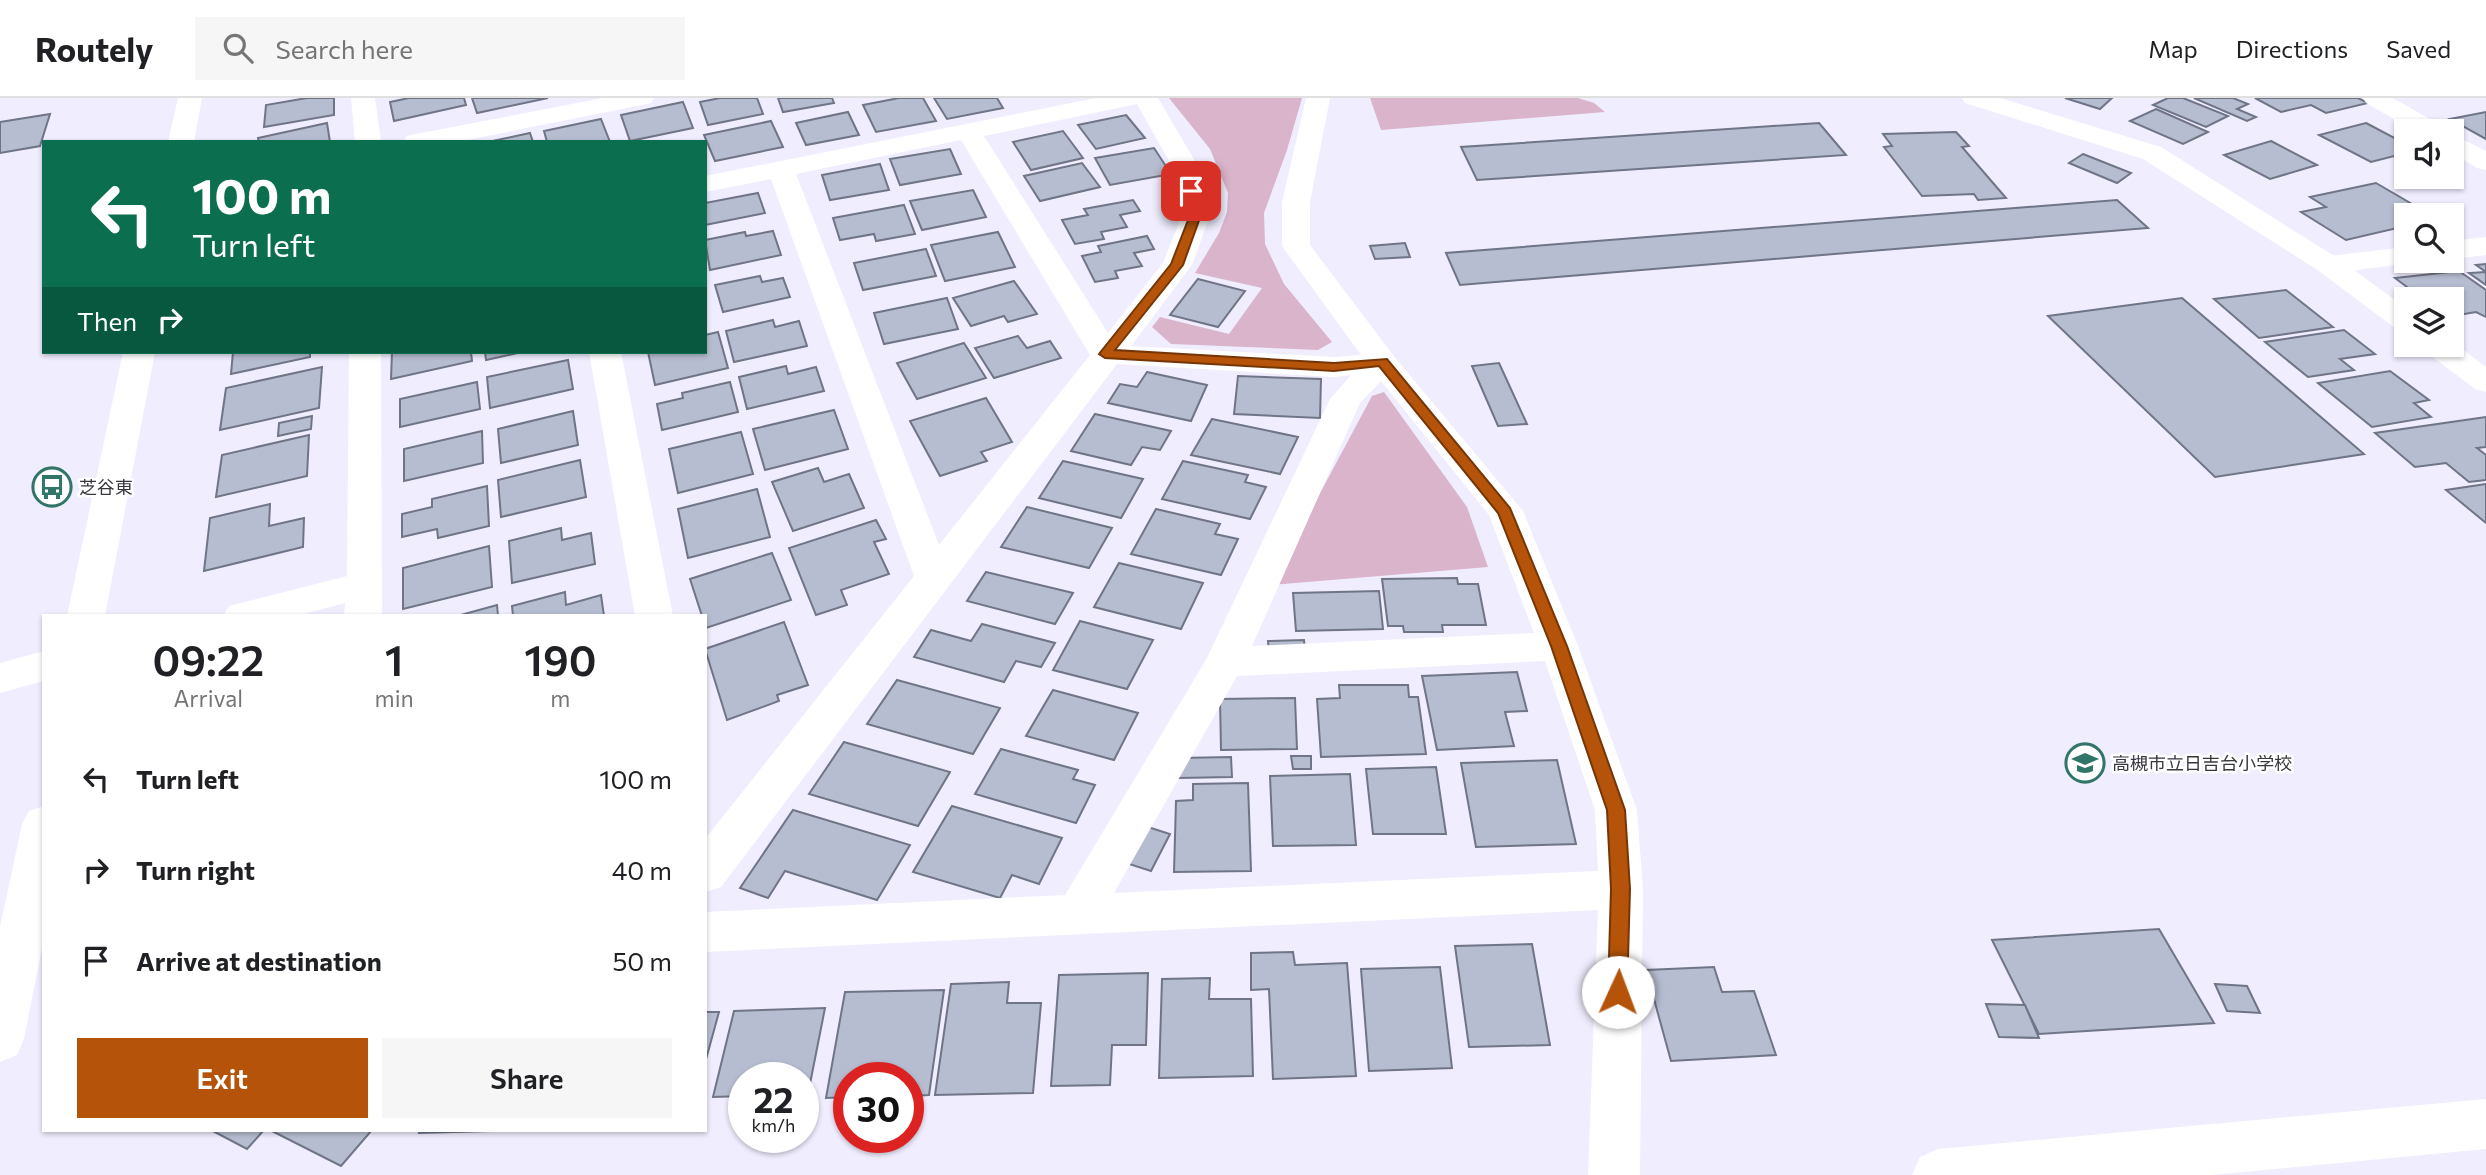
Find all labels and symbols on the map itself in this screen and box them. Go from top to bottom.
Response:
pin [1161,161,1221,221]
bus stop icon: 芝谷東 [31,466,73,508]
place label: 芝谷東 [79,476,133,498]
school or university icon: 高槻市立日吉台小学校 [2064,742,2106,784]
place label: 高槻市立日吉台小学校 [2112,752,2292,774]
position arrow [1581,955,1655,1029]
speed limit sign: 30 [833,1062,924,1153]

